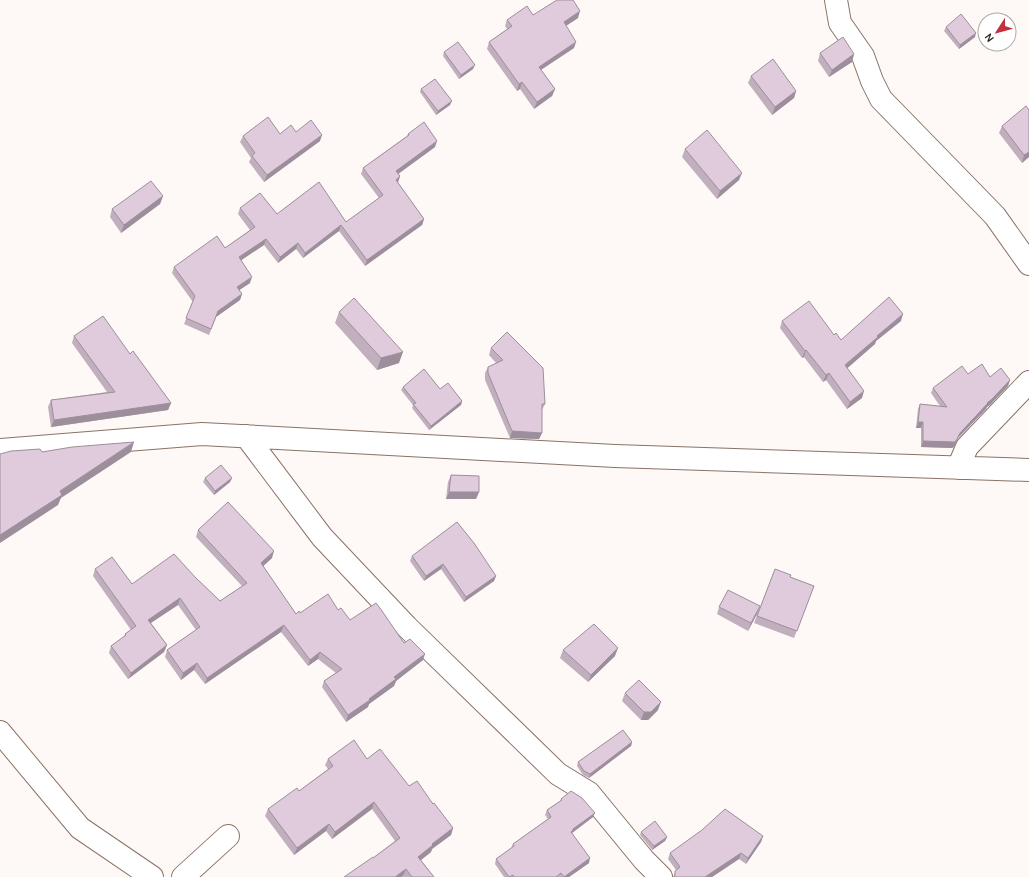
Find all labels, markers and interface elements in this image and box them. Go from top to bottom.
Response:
north arrow [977,12,1017,52]
text: N [982,31,997,45]

